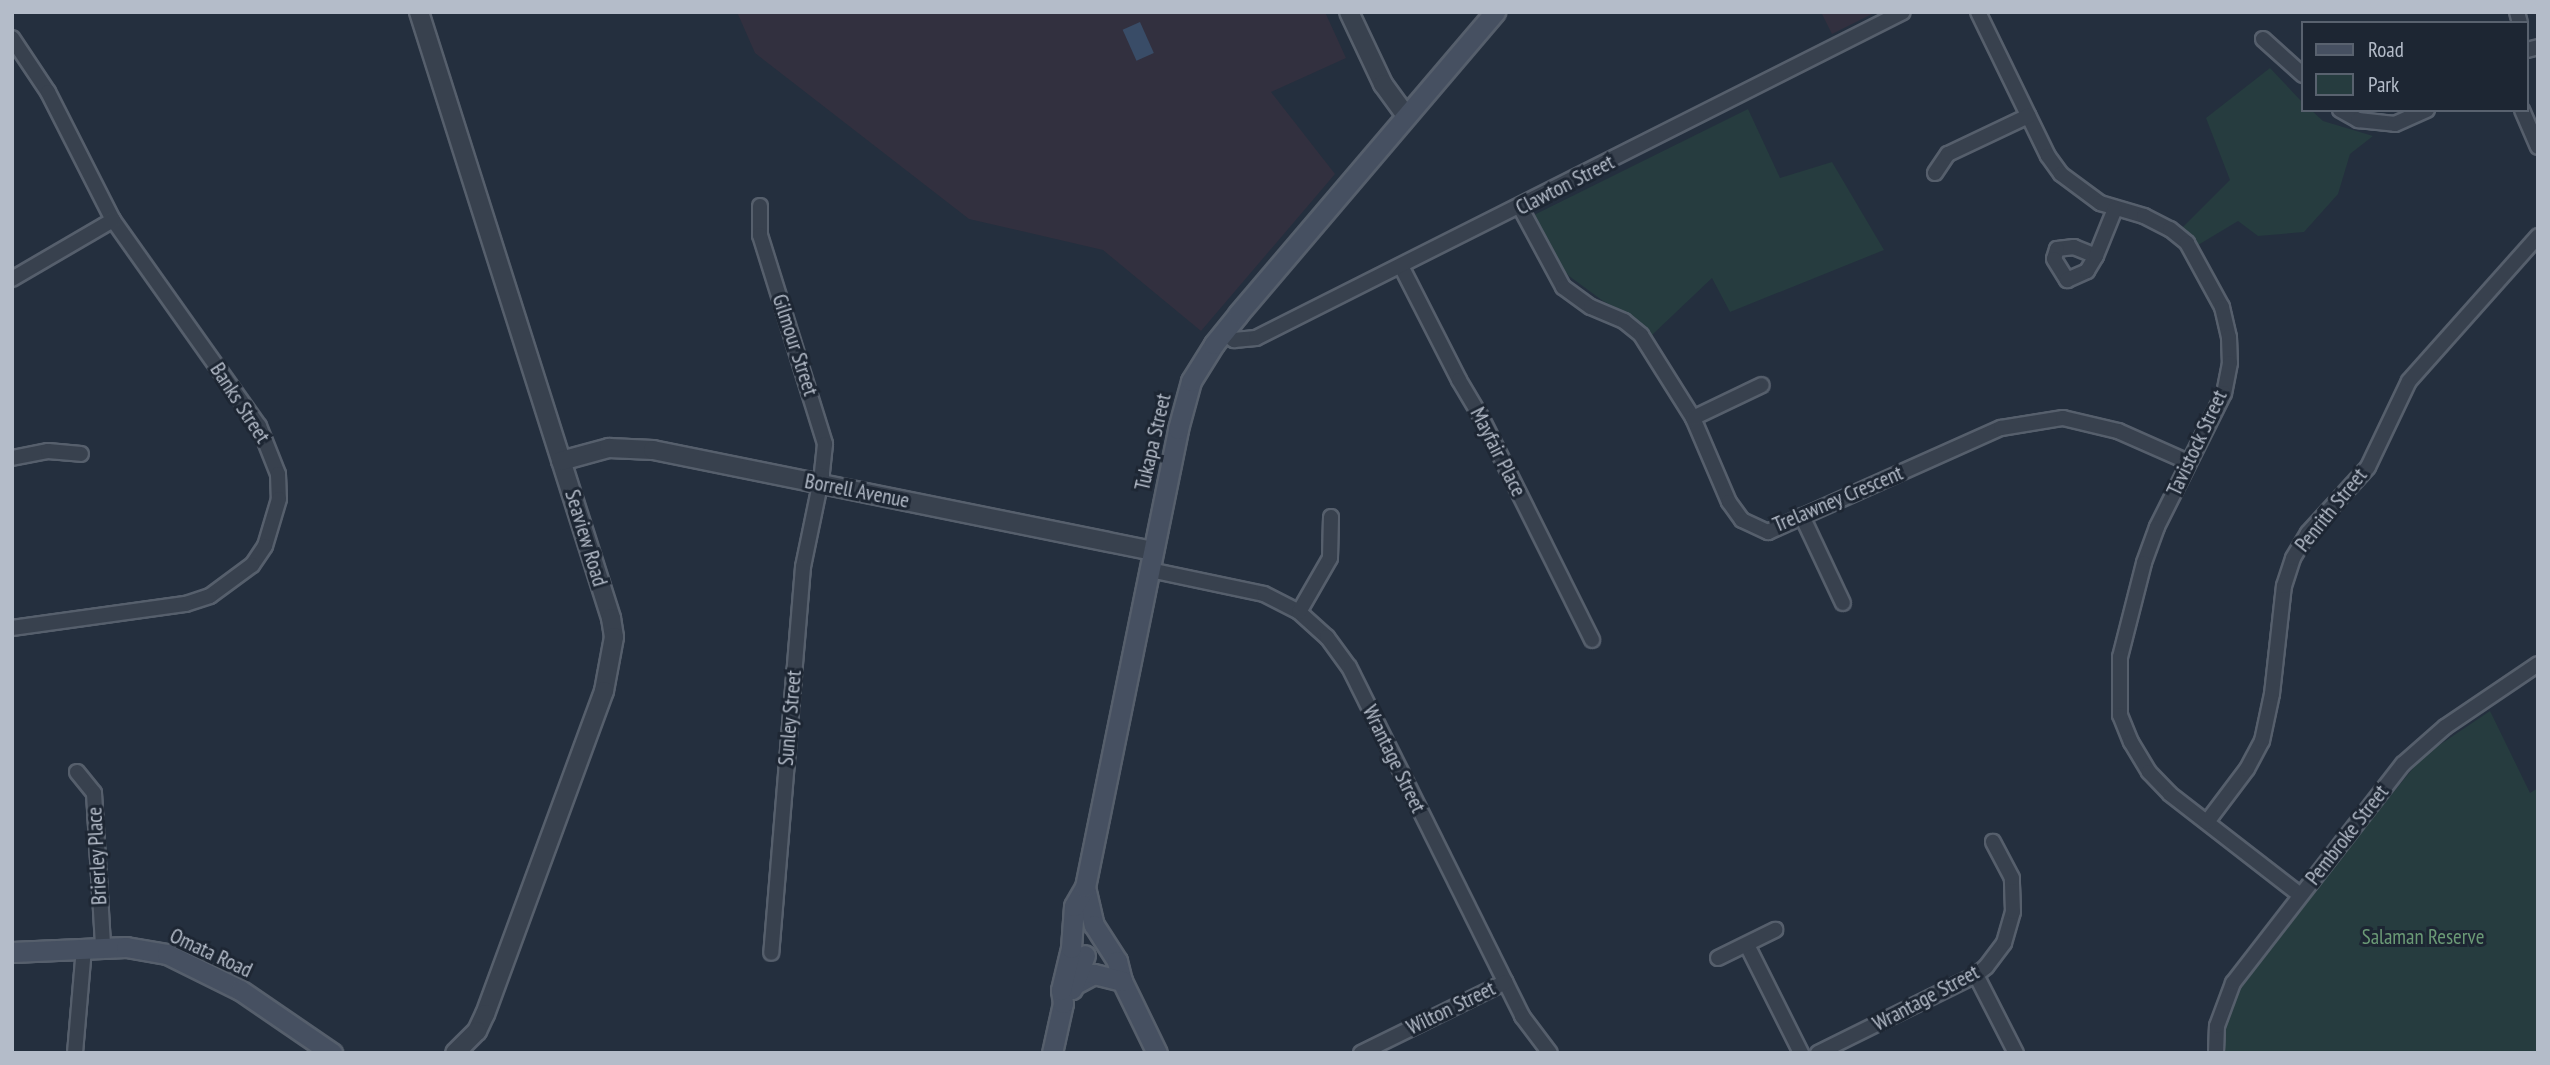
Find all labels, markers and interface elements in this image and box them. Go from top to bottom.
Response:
legend [2302,21,2529,112]
text: Road [2368,36,2404,63]
text: Park [2368,71,2399,98]
street label: Clawton Street [1512,149,1618,221]
street label: Gilmour Street [767,291,823,399]
street label: Banks Street [205,358,275,448]
street label: Tavistock Street [2161,386,2233,500]
street label: Tukapa Street [1130,391,1176,493]
street label: Mayfair Place [1465,403,1531,501]
street label: Trelawney Crescent [1769,460,1907,538]
street label: Penrith Street [2290,463,2372,557]
street label: Borrell Avenue [802,468,912,514]
street label: Seaview Road [559,487,613,589]
street label: Sunley Street [773,669,807,767]
street label: Wrantage Street [1357,701,1431,817]
street label: Pembroke Street [2300,780,2394,890]
street label: Brierley Place [82,806,112,906]
street label: Omata Road [166,923,256,983]
park label: Salaman Reserve [2362,924,2484,950]
street label: Wrantage Street [1869,960,1983,1036]
street label: Wilton Street [1403,976,1499,1040]

